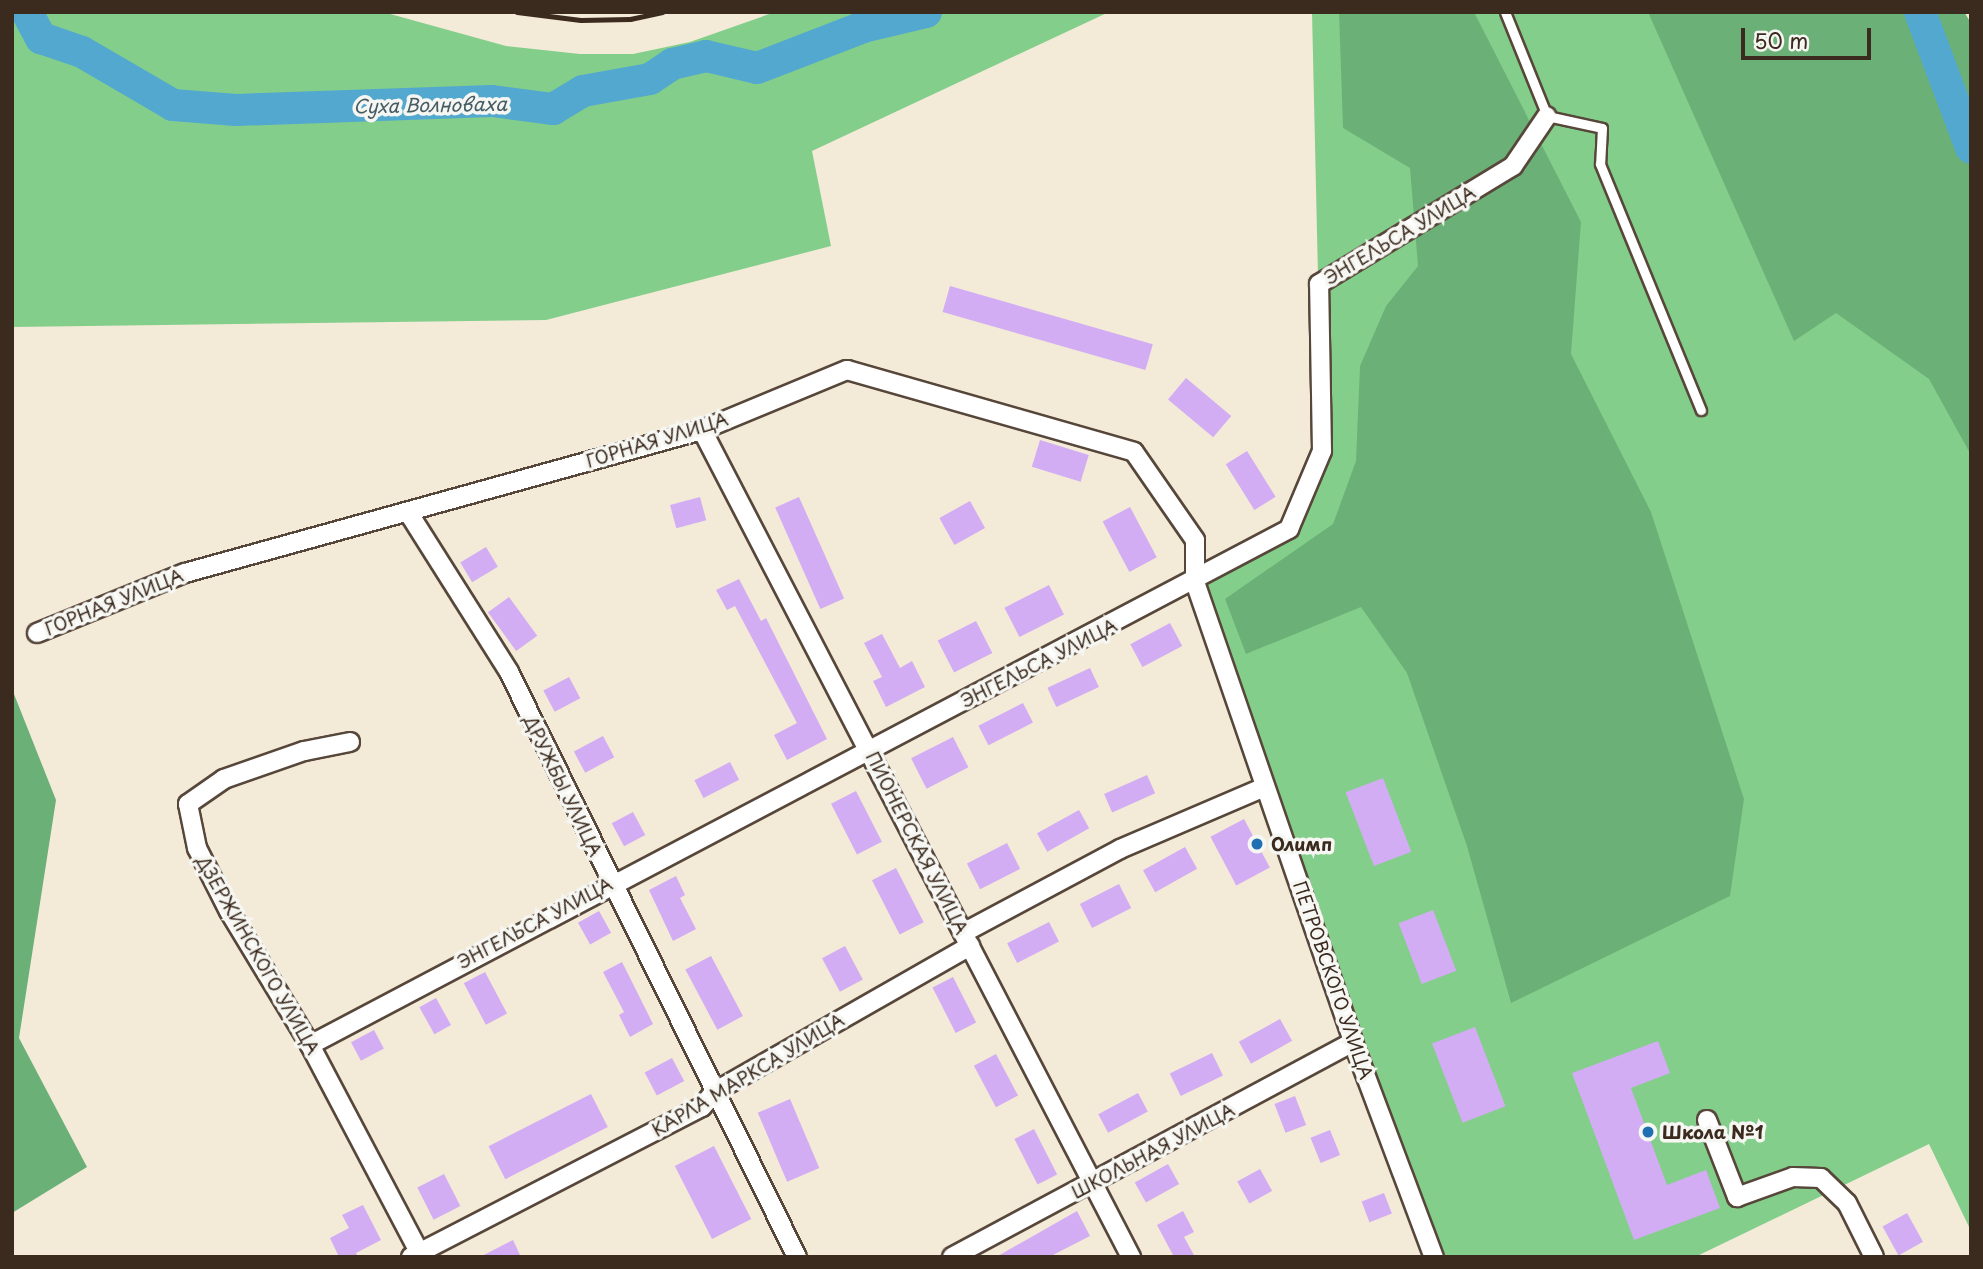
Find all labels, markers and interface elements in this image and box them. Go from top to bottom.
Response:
scale bar [1745,14,1874,58]
text: 50 m [1754,24,1808,56]
water label: Суха Волноваха [352,92,508,118]
street label: ЭНГЕЛЬСА УЛИЦА [1320,181,1480,289]
street label: ГОРНАЯ УЛИЦА [584,408,730,472]
street label: ГОРНАЯ УЛИЦА [42,564,186,640]
street label: ЭНГЕЛЬСА УЛИЦА [957,614,1121,712]
street label: ДРУЖБЫ УЛИЦА [519,712,607,860]
street label: ПИОНЕРСКАЯ УЛИЦА [861,748,973,938]
place label: Олимп [1271,833,1332,855]
marker: Олимп [1249,836,1265,852]
street label: ДЗЕРЖИНСКОГО УЛИЦА [192,851,324,1059]
street label: ЭНГЕЛЬСА УЛИЦА [454,873,616,973]
street label: ПЕТРОВСКОГО УЛИЦА [1289,877,1377,1083]
street label: КАРЛА МАРКСА УЛИЦА [647,1008,849,1142]
street label: ШКОЛЬНАЯ УЛИЦА [1068,1099,1238,1203]
place label: Школа №1 [1662,1121,1764,1143]
marker: Школа №1 [1640,1124,1656,1140]

